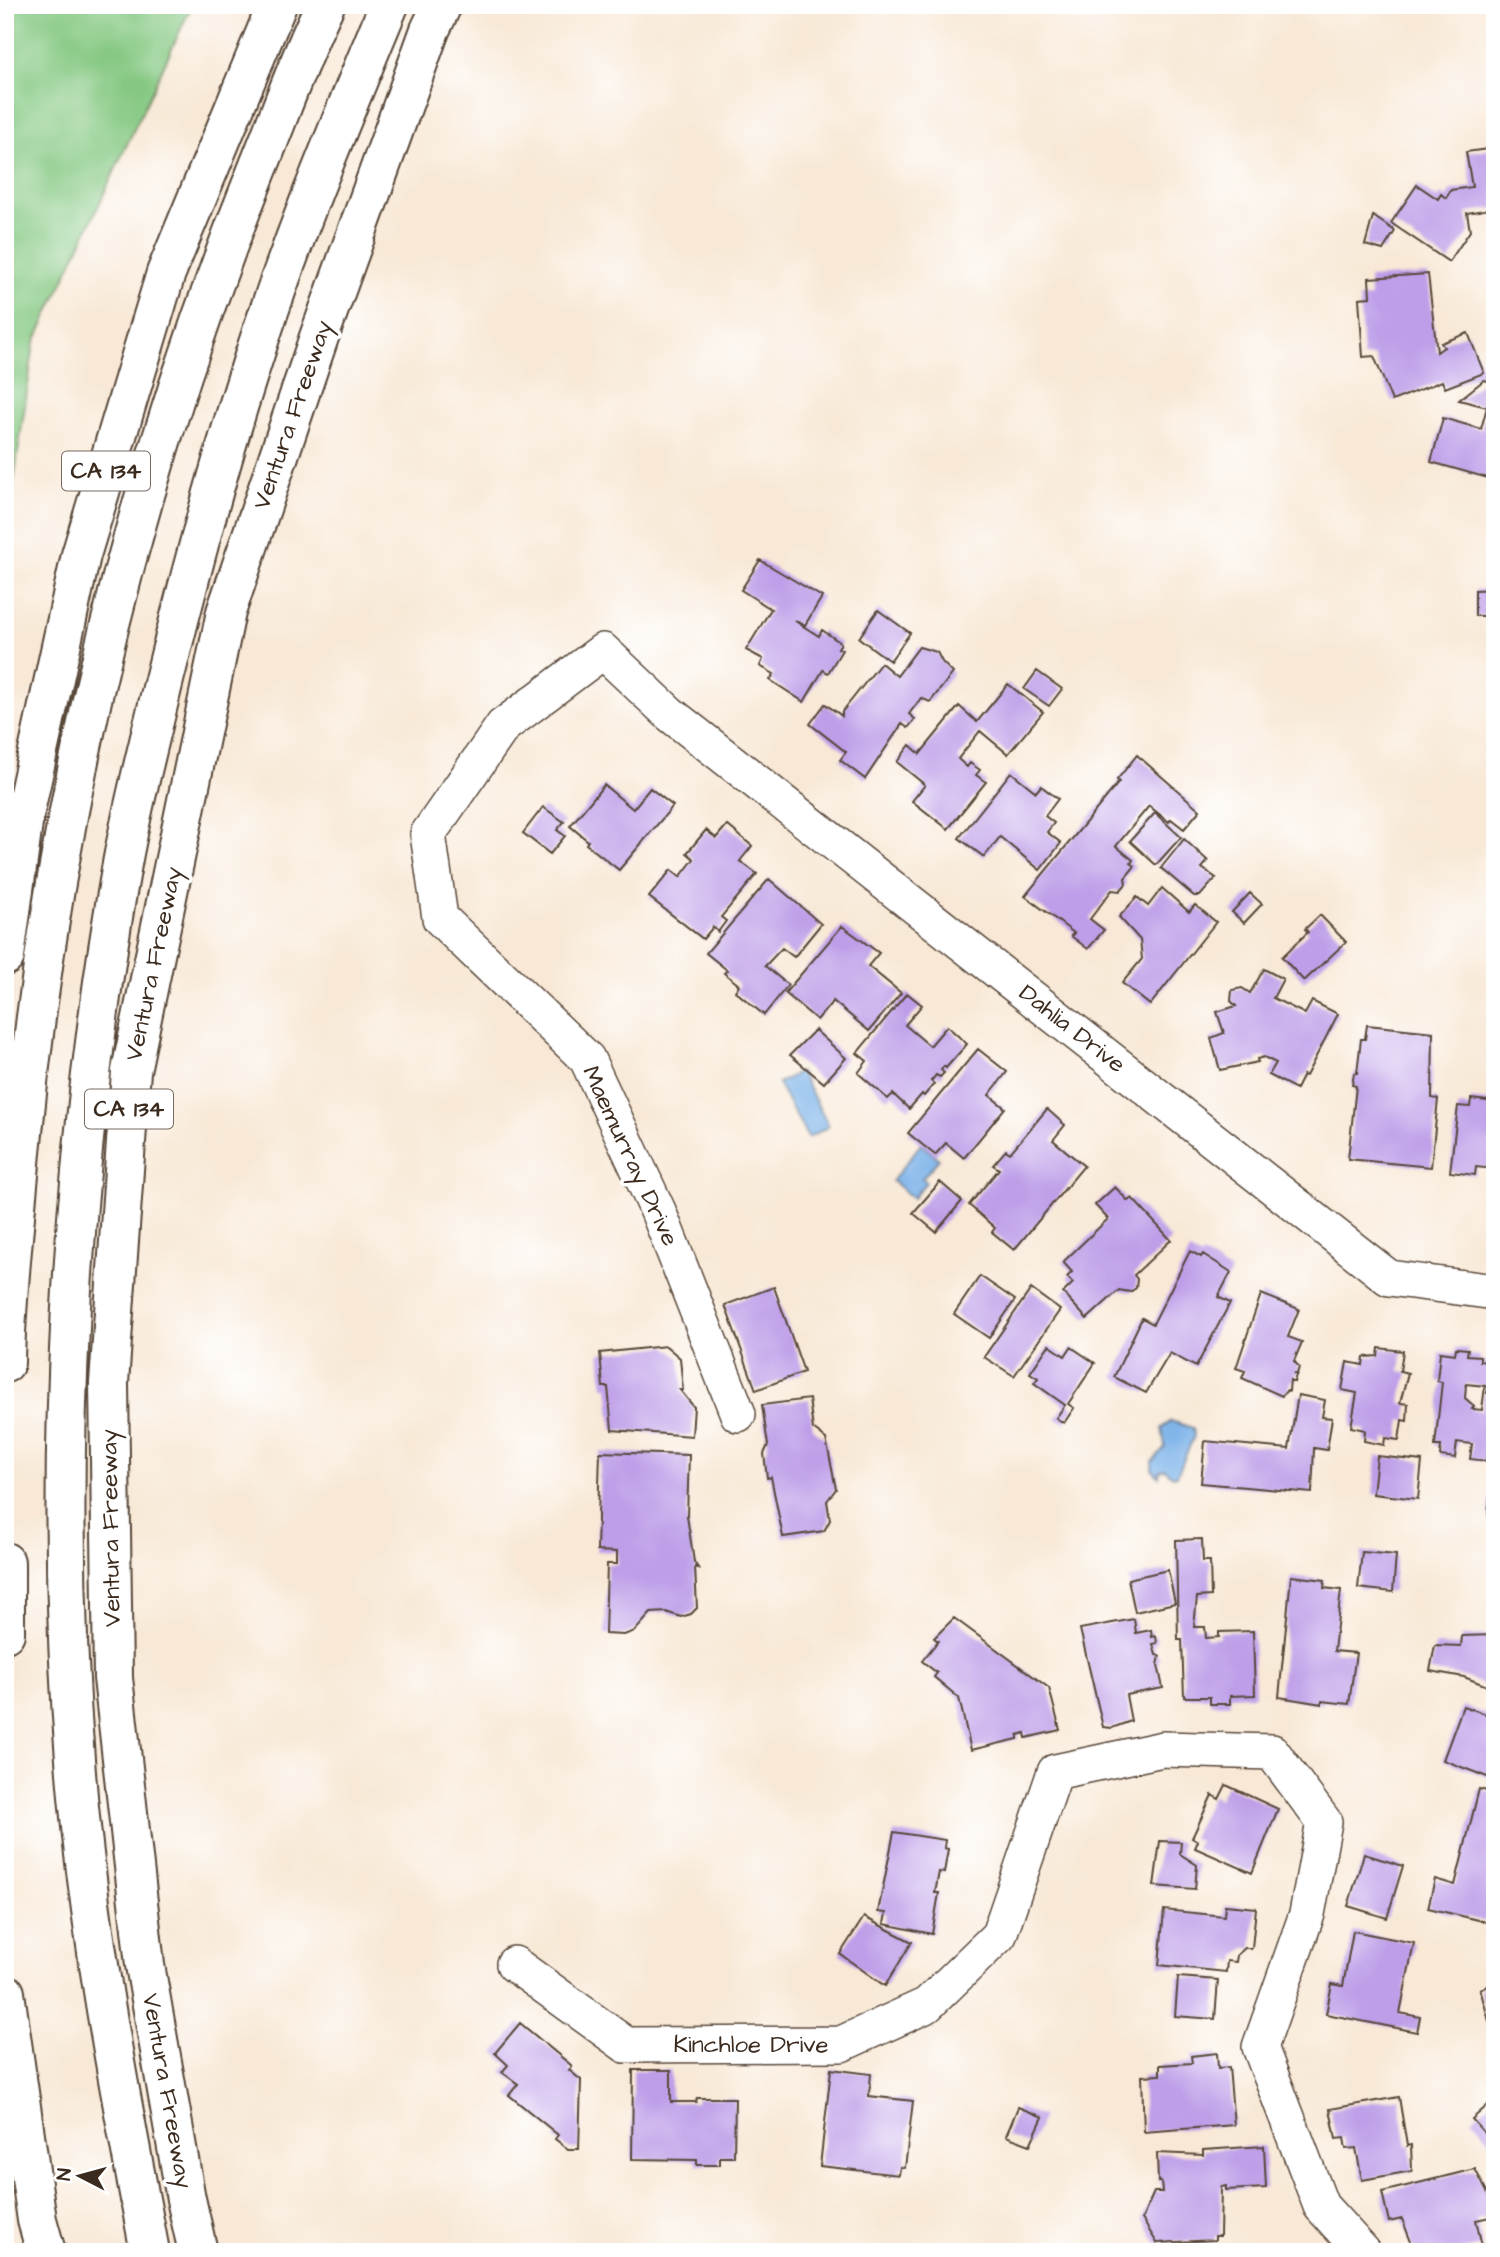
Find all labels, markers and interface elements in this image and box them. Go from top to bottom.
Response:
street label: Ventura Freeway [245,316,342,514]
road number: CA 134 [62,452,150,491]
street label: Ventura Freeway [117,864,192,1064]
street label: Dahlia Drive [1012,977,1132,1081]
street label: Maemurray Drive [572,1060,687,1252]
road number: CA 134 [85,1090,173,1128]
street label: Ventura Freeway [92,1429,131,1627]
street label: Ventura Freeway [132,1991,201,2191]
street label: Kinchloe Drive [674,2028,829,2062]
north arrow [46,2142,116,2212]
text: N [51,2167,79,2182]

